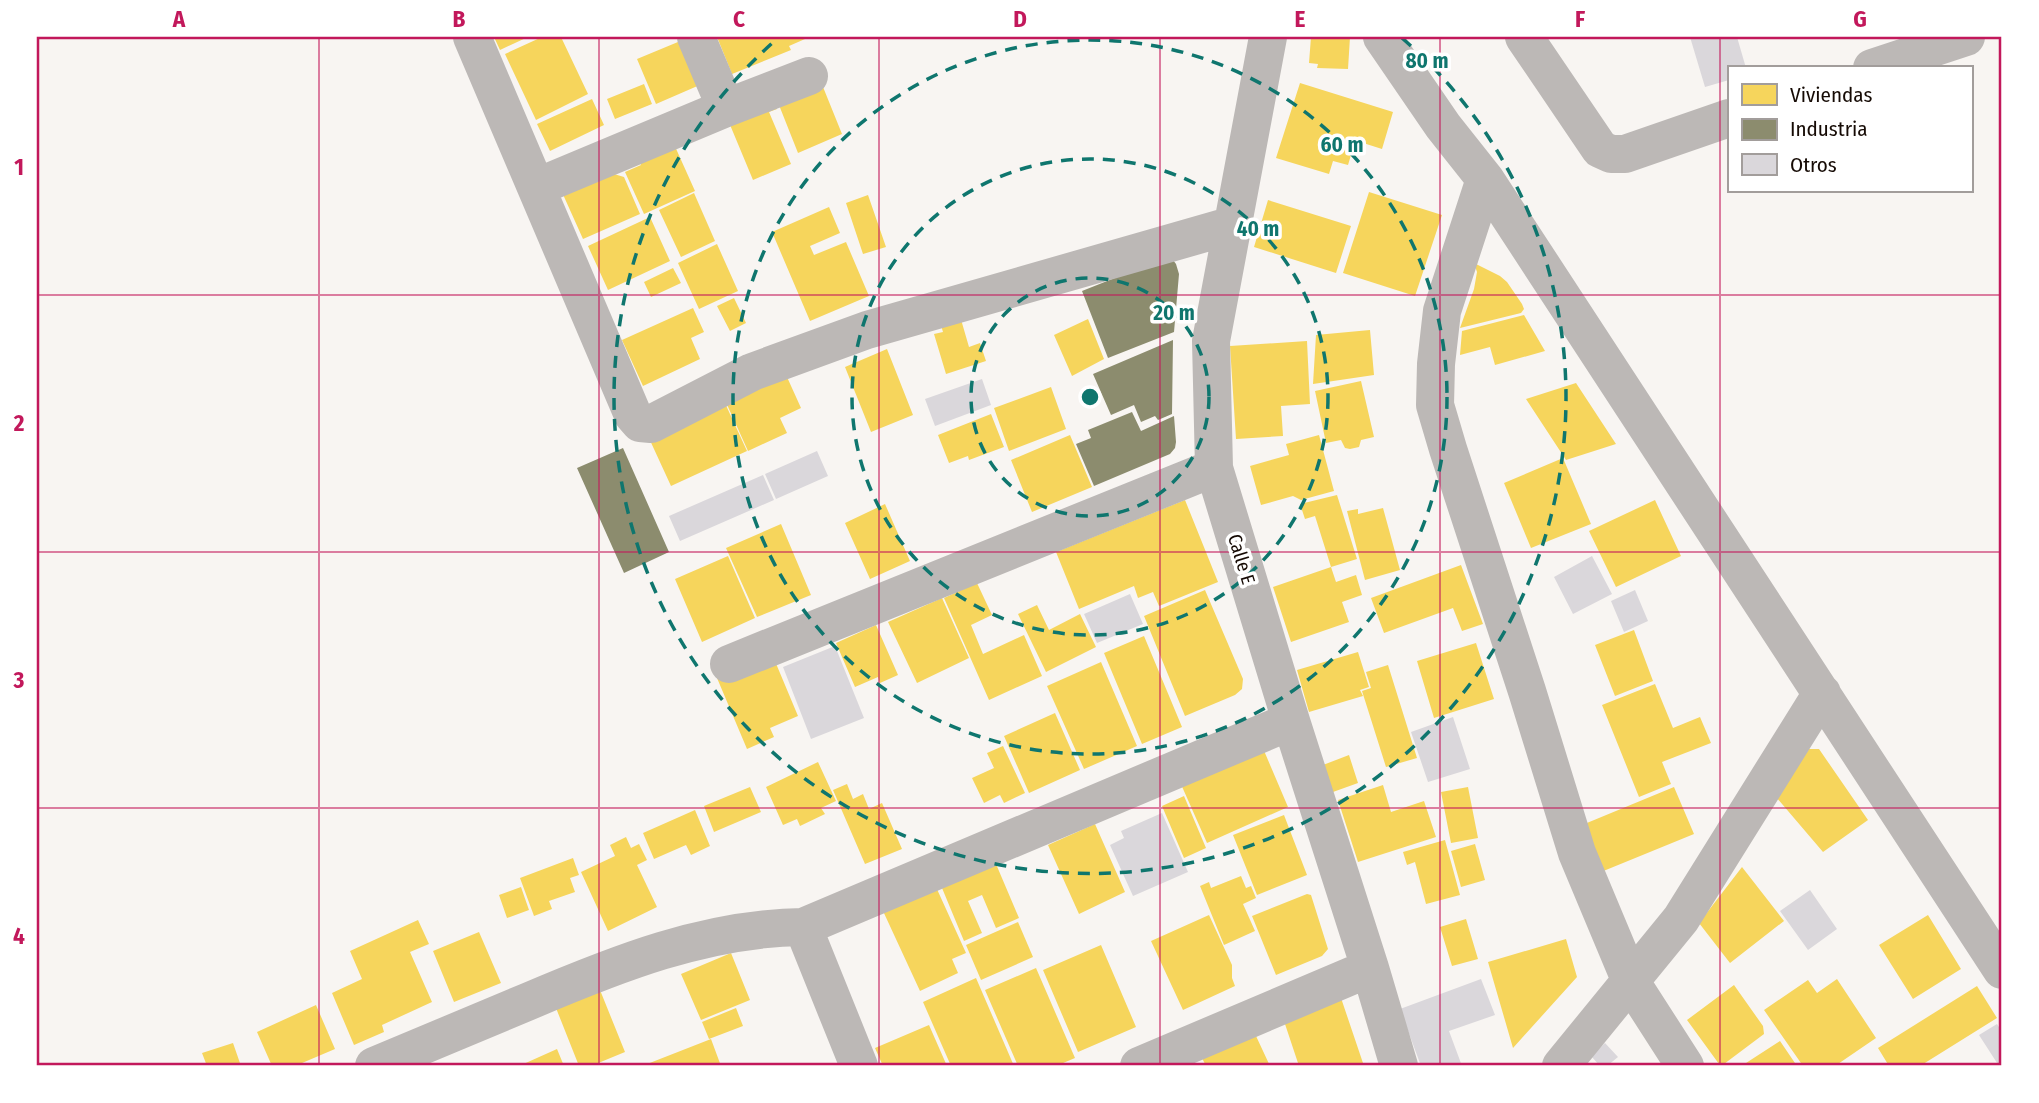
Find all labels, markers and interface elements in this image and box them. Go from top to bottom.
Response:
text: A [172,5,186,33]
text: B [453,5,466,33]
text: C [733,5,745,33]
text: D [1013,5,1027,33]
text: E [1295,5,1306,33]
text: F [1575,5,1585,33]
text: G [1853,5,1867,33]
text: 80 m [1406,48,1448,74]
legend [1728,66,1972,192]
text: Viviendas [1790,82,1872,108]
text: Industria [1790,116,1868,142]
text: 60 m [1321,132,1363,158]
text: Otros [1790,152,1837,178]
text: 1 [14,153,24,181]
text: 40 m [1237,216,1279,242]
text: 20 m [1152,300,1195,326]
centre of rings [1078,385,1102,409]
text: 2 [13,409,25,437]
street label: Calle E [1223,531,1260,587]
text: 3 [13,666,25,694]
text: 4 [13,922,25,950]

